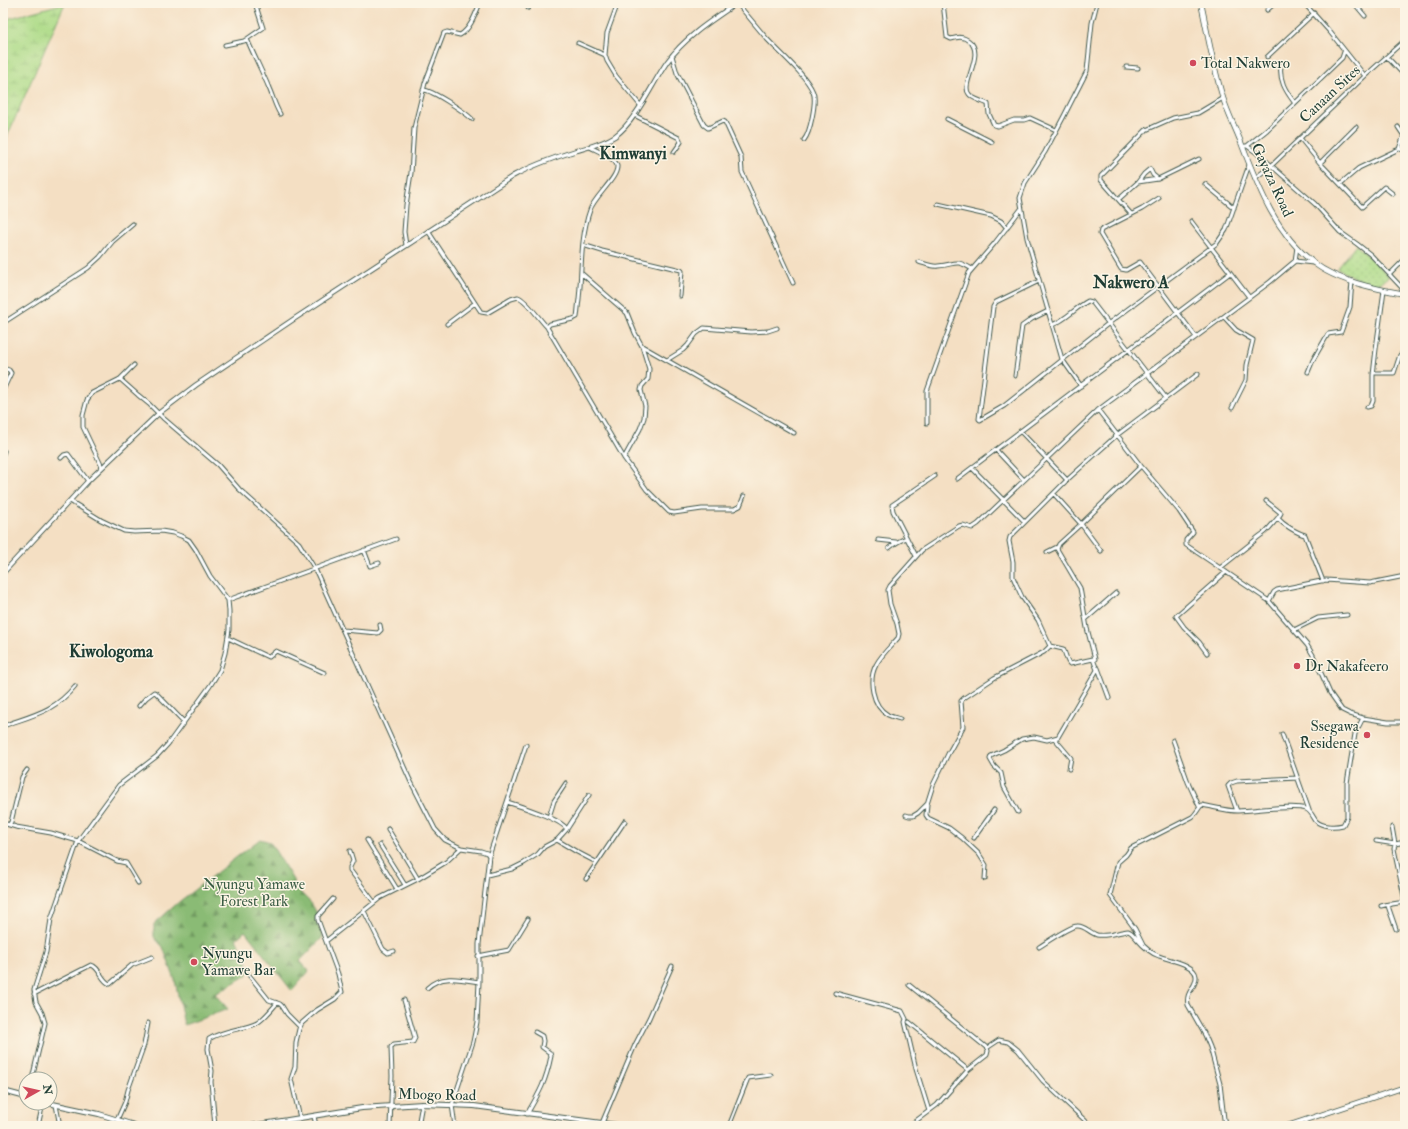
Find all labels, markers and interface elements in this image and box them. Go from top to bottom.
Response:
place label: Total Nakwero [1201,54,1290,73]
marker: Total Nakwero [1188,58,1198,68]
street label: Canaan Sites [1296,61,1364,127]
street label: Gayaza Road [1247,140,1298,220]
district label: Kimwanyi [599,143,667,165]
district label: Nakwero A [1092,272,1169,293]
district label: Kiwologoma [69,641,154,663]
place label: Dr Nakafeero [1305,657,1389,676]
marker: Dr Nakafeero [1292,661,1302,671]
place label: Ssegawa Residence [1299,717,1360,753]
marker: Ssegawa Residence [1362,730,1372,740]
park label: Nyungu Yamawe Forest Park [203,875,305,911]
place label: Nyungu Yamawe Bar [202,944,275,980]
marker: Nyungu Yamawe Bar [189,957,199,967]
north arrow [18,1071,58,1111]
text: N [40,1083,55,1097]
street label: Mbogo Road [398,1085,477,1105]

